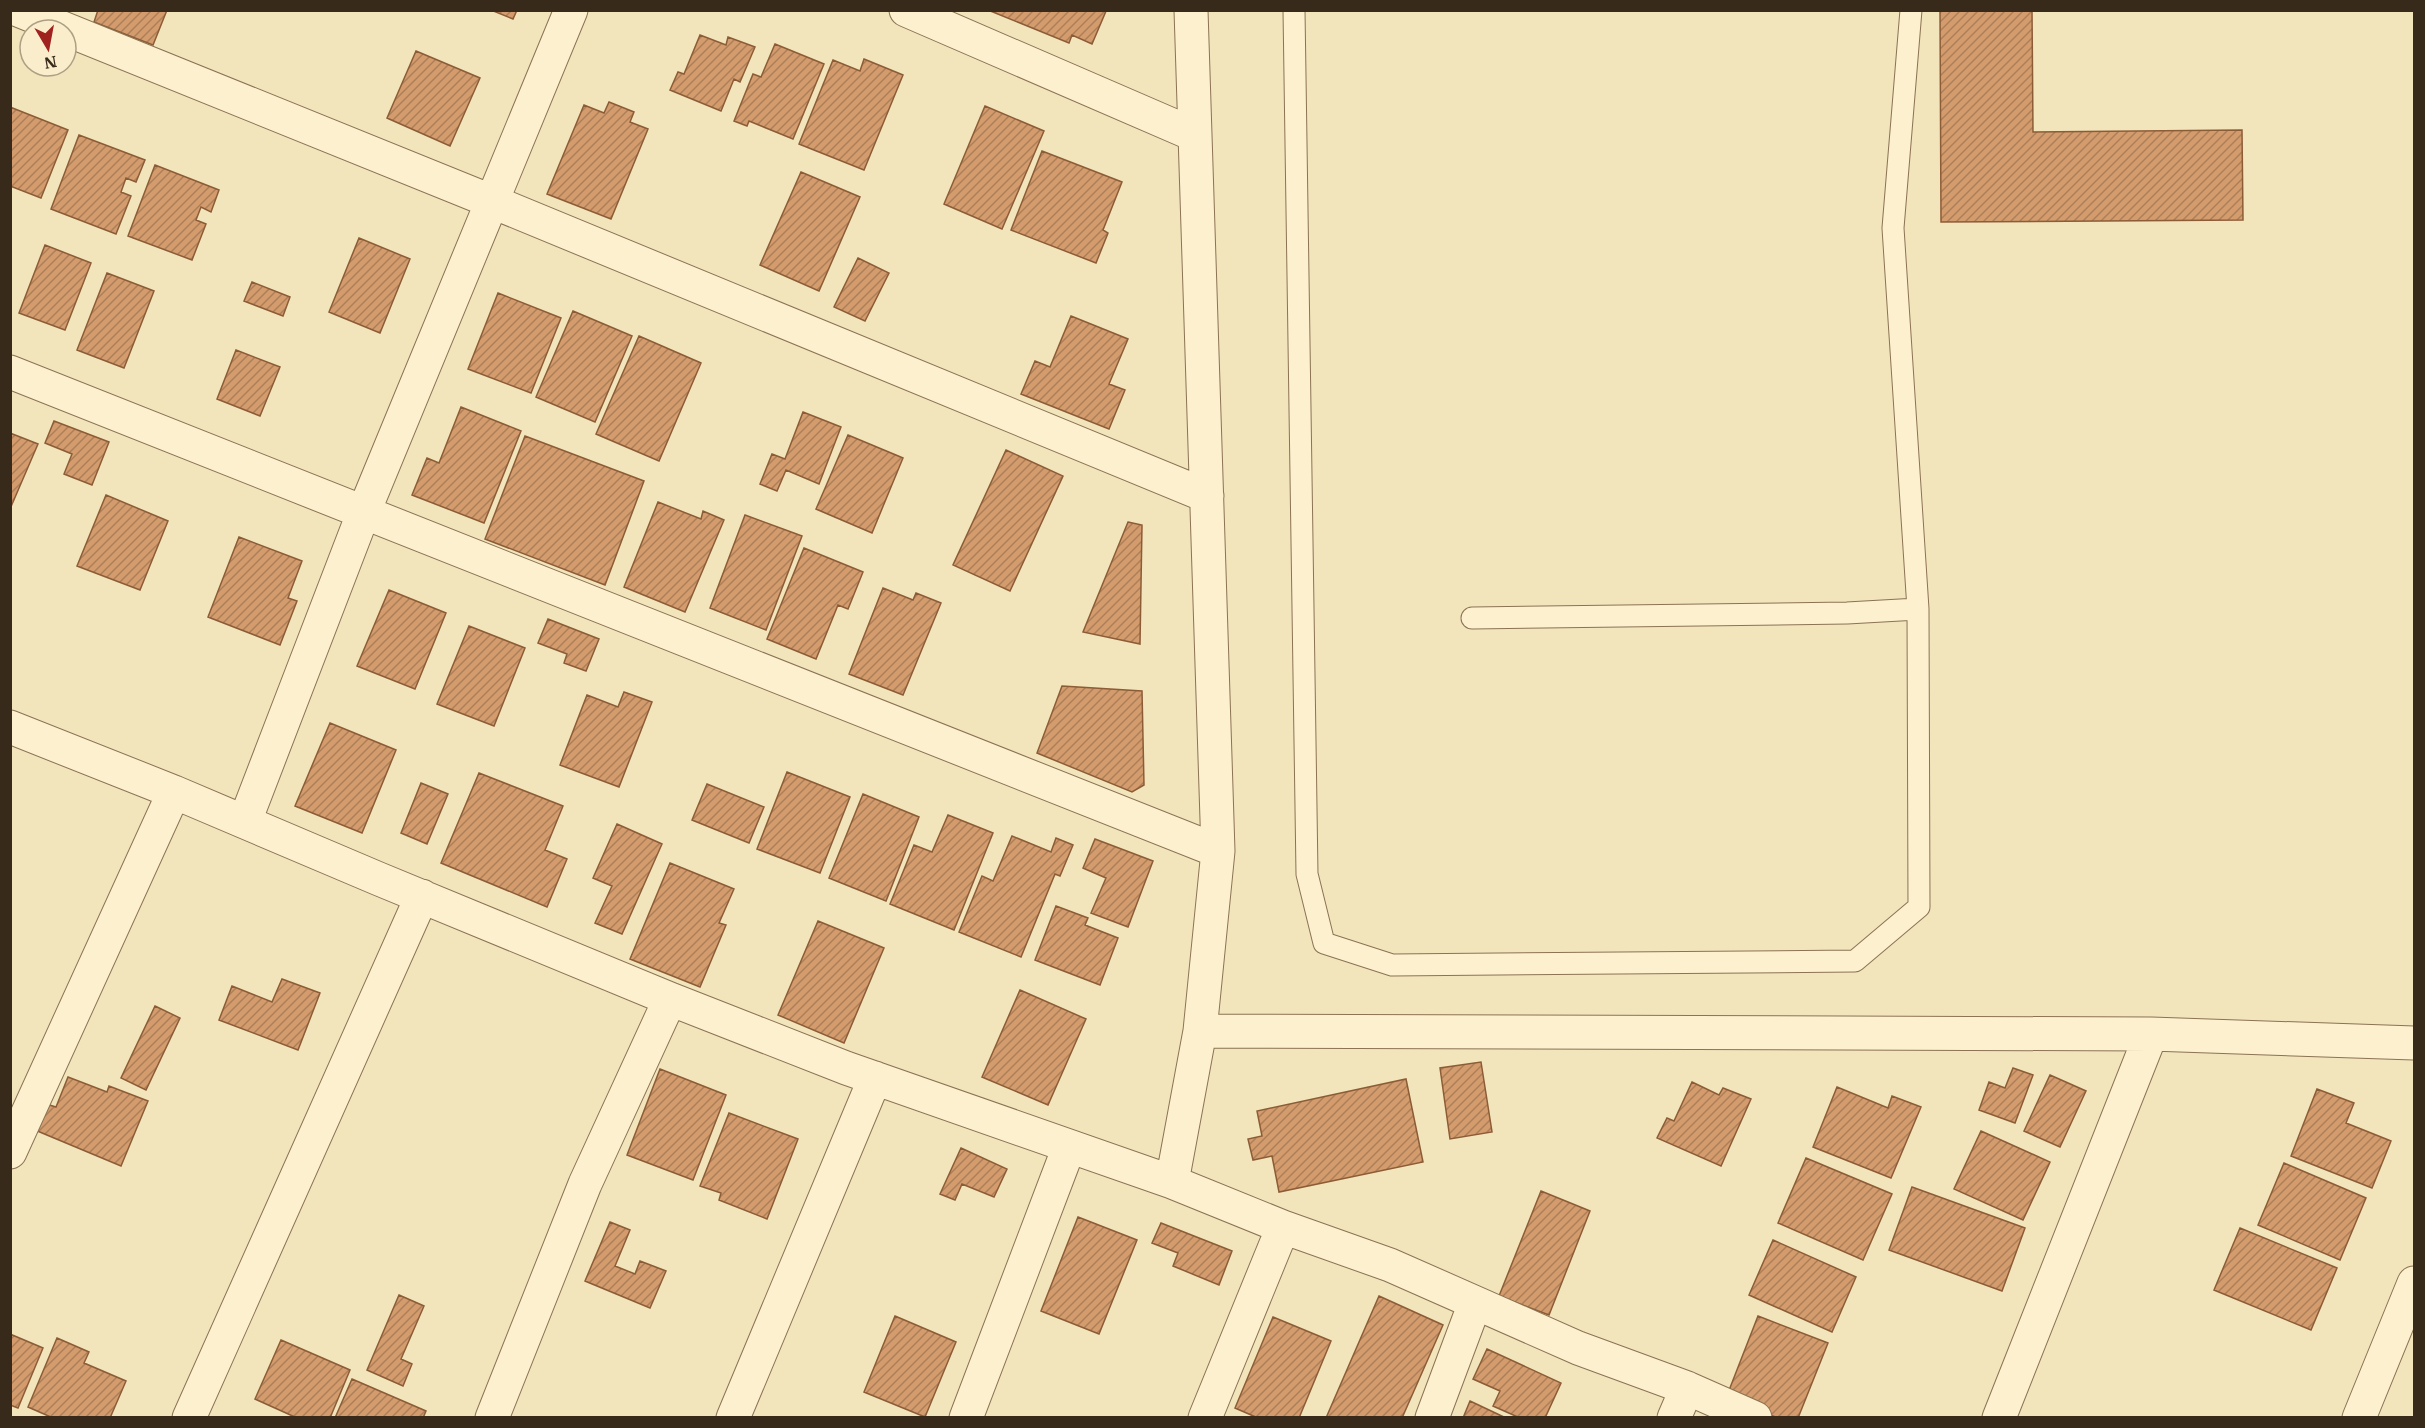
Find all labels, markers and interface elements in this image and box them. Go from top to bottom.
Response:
north arrow [18,18,78,78]
text: N [43,52,59,74]

